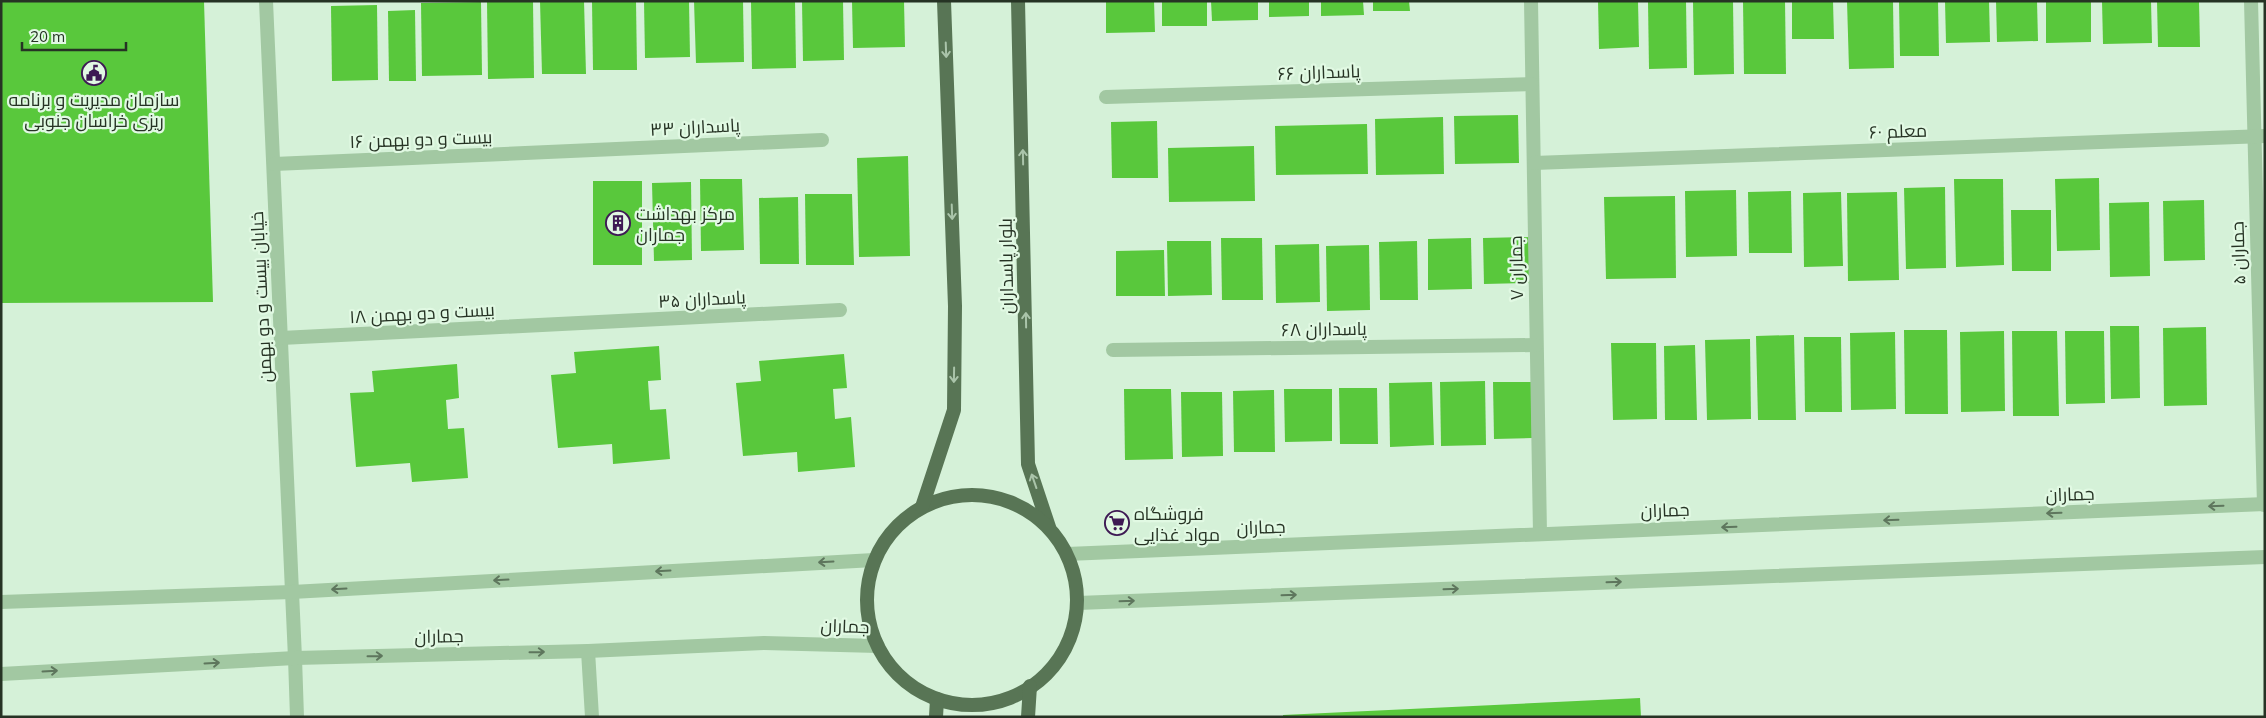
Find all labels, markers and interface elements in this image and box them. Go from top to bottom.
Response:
scale bar [22,20,126,52]
text: 20 m [30,27,65,46]
one-way arrow [941,42,950,58]
street label: پاسداران ۶۶ [1277,59,1361,86]
public building icon: سازمان مدیریت و برنامه ریزی خراسان جنوبی [81,60,107,86]
place label: سازمان مدیریت و برنامه ریزی خراسان جنوبی [9,88,179,132]
street label: پاسداران ۳۳ [649,113,741,142]
street label: معلم ۶۰ [1869,118,1928,145]
street label: بیست و دو بهمن ۱۶ [349,125,493,153]
one-way arrow [1018,150,1027,166]
place label: مرکز بهداشت جماران [636,202,735,246]
one-way arrow [947,204,956,220]
building icon: مرکز بهداشت جماران [605,210,631,236]
street label: خیابان بیست و دو بهمن [245,211,277,383]
street label: بلوار پاسداران [994,218,1019,314]
street label: جماران ۵ [2225,221,2251,285]
street label: جماران ۷ [1504,235,1528,301]
street label: پاسداران ۳۵ [658,285,747,314]
street label: بیست و دو بهمن ۱۸ [349,298,495,328]
one-way arrow [1021,312,1031,328]
street label: پاسداران ۶۸ [1281,317,1367,342]
one-way arrow [950,367,959,383]
one-way arrow [1029,474,1038,490]
street label: جماران [2045,482,2095,506]
street label: جماران [1640,498,1690,522]
place label: فروشگاه مواد غذایی [1134,502,1220,546]
one-way arrow [2208,502,2224,511]
one-way arrow [2046,509,2062,518]
supermarket icon: فروشگاه مواد غذایی [1104,510,1130,536]
street label: جماران [1236,515,1286,539]
one-way arrow [1884,515,1900,525]
one-way arrow [1721,522,1737,531]
one-way arrow [818,558,834,567]
one-way arrow [656,567,672,576]
one-way arrow [493,576,509,585]
one-way arrow [1606,578,1622,587]
one-way arrow [1443,584,1459,593]
one-way arrow [331,585,347,594]
one-way arrow [1280,590,1297,600]
one-way arrow [1118,597,1134,606]
street label: جماران [820,614,870,638]
street label: جماران [414,624,464,648]
one-way arrow [528,647,545,657]
one-way arrow [366,651,382,661]
one-way arrow [204,658,220,667]
one-way arrow [42,667,58,676]

